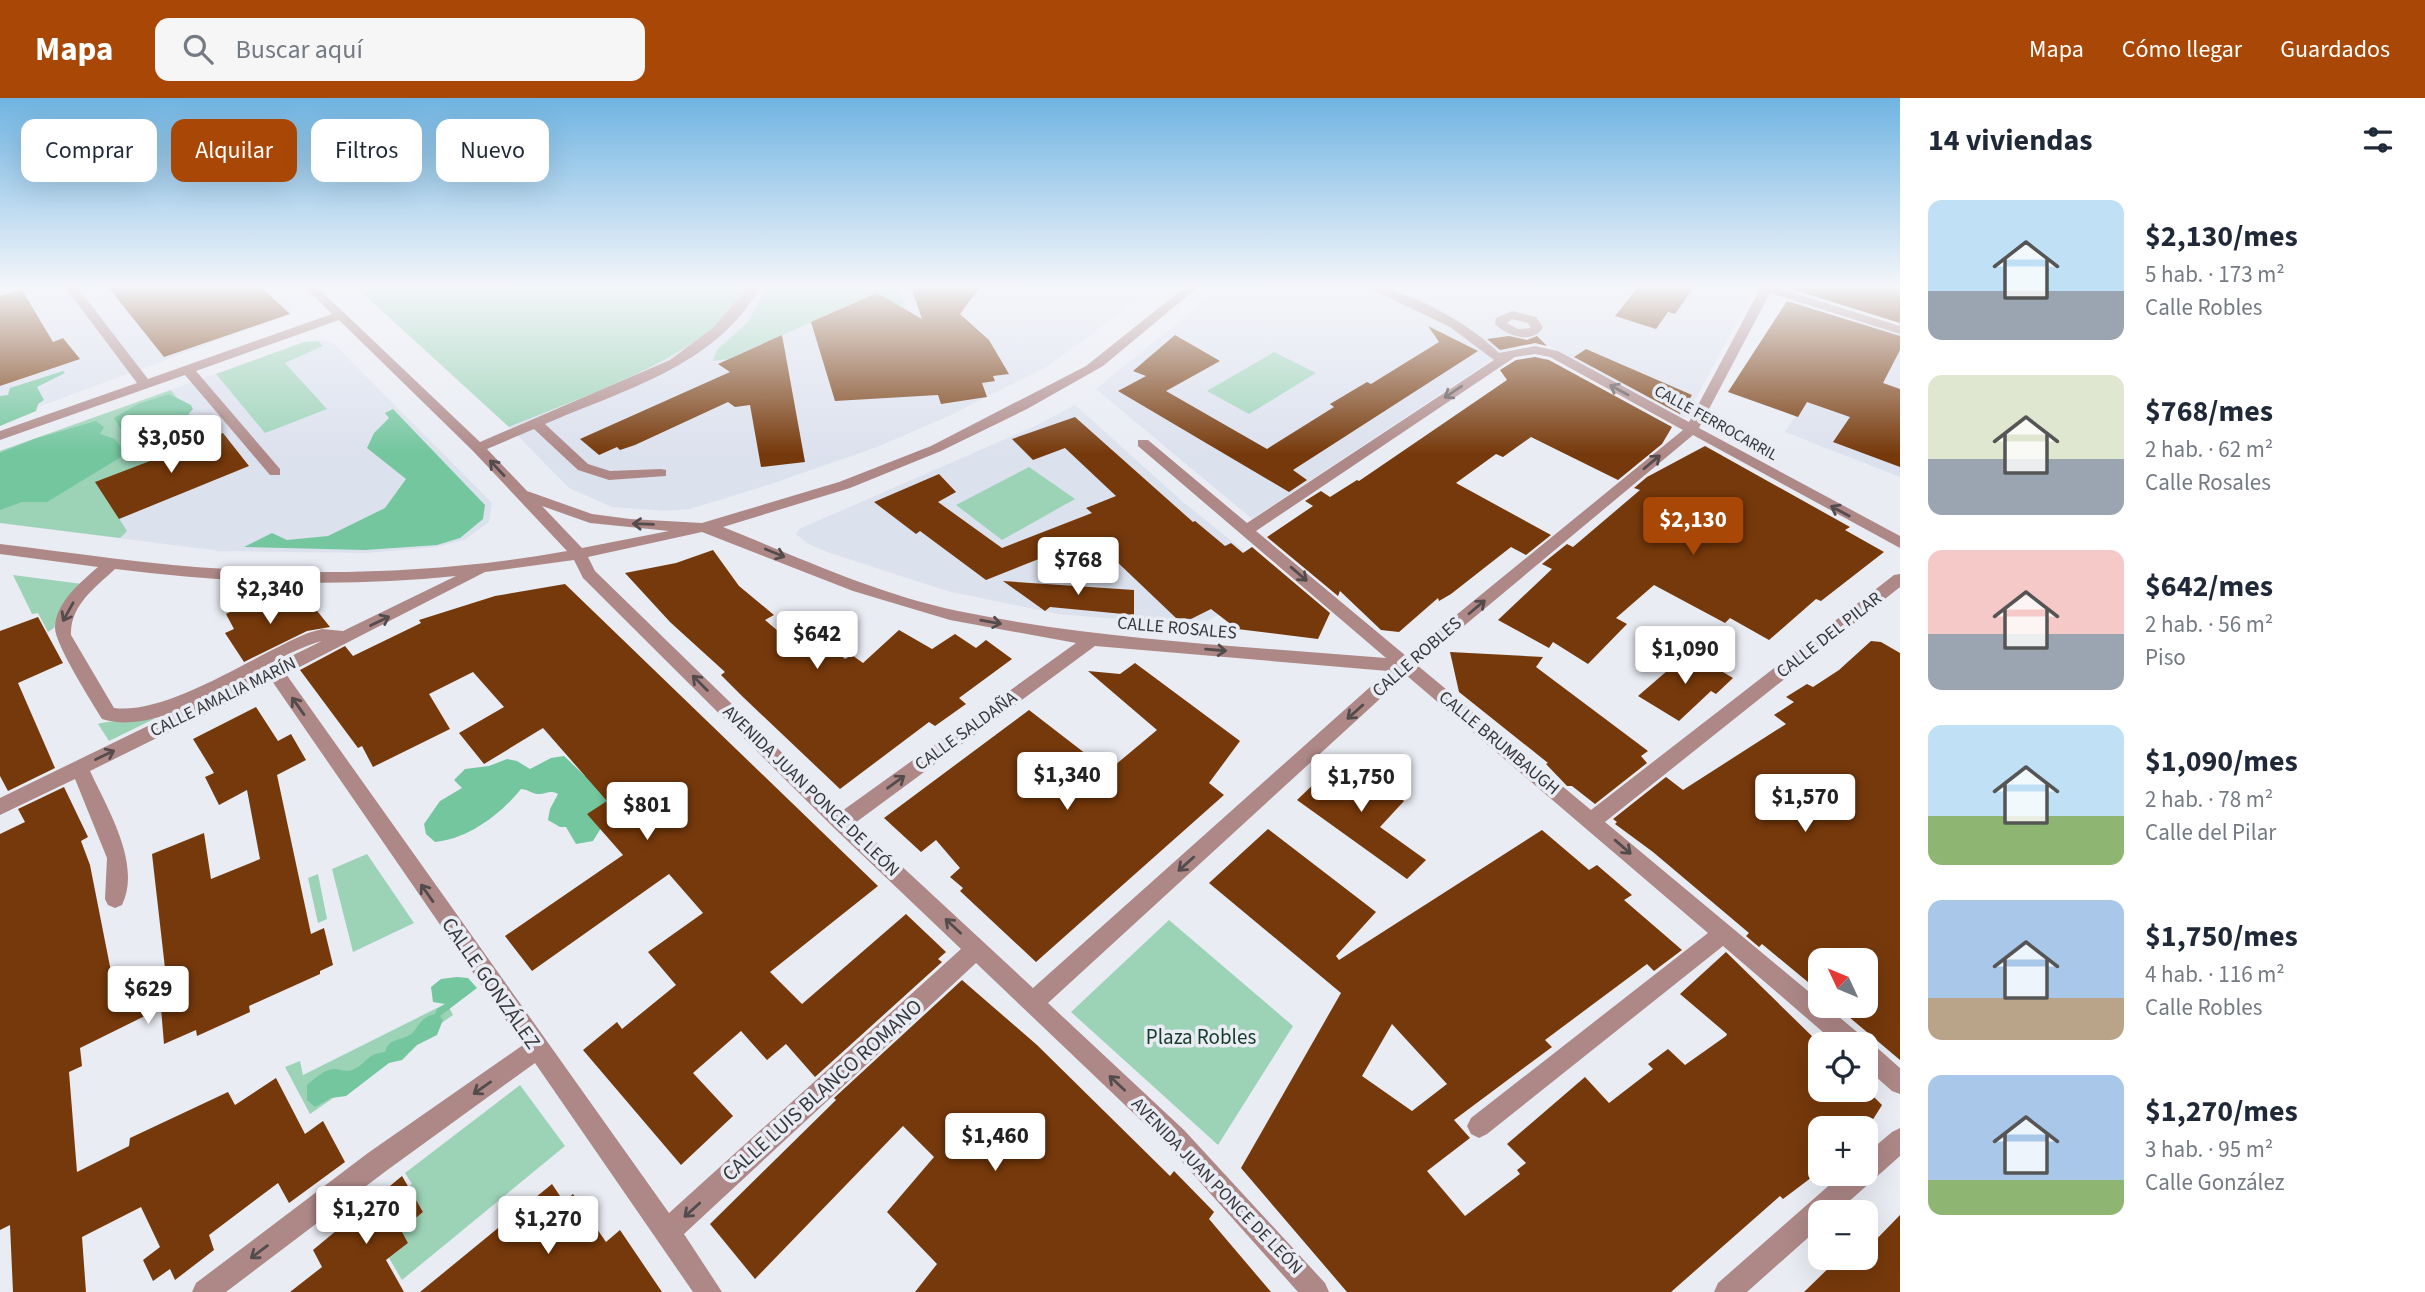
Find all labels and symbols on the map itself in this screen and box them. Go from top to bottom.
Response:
street label: CALLE FERROCARRIL [1650,380,1782,466]
one-way arrow [1609,383,1630,396]
one-way arrow [1444,386,1464,400]
pin: $3,050 [114,416,228,475]
one-way arrow [1643,454,1661,469]
one-way arrow [489,459,505,477]
pin: $2,130 [1636,498,1750,557]
one-way arrow [1830,503,1851,517]
one-way arrow [632,518,655,531]
pin: $768 [1037,538,1119,597]
one-way arrow [763,548,785,561]
pin: $2,340 [213,566,327,626]
one-way arrow [1290,566,1308,582]
street label: CALLE DEL PILAR [1771,586,1887,684]
one-way arrow [1467,599,1485,614]
one-way arrow [61,602,75,622]
street label: CALLE ROSALES [1116,610,1238,646]
street label: CALLE ROBLES [1367,611,1467,703]
pin: $642 [776,612,858,671]
one-way arrow [369,614,390,627]
one-way arrow [979,616,1002,629]
pin: $1,090 [1628,626,1742,686]
one-way arrow [1204,644,1227,657]
street label: CALLE AMALIA MARÍN [146,651,300,743]
one-way arrow [692,675,709,692]
street label: CALLE SALDAÑA [910,685,1022,777]
street label: CALLE BRUMBAUGH [1433,685,1565,801]
one-way arrow [291,697,305,716]
street label: AVENIDA JUAN PONCE DE LEÓN [717,700,905,882]
one-way arrow [1347,703,1364,720]
one-way arrow [94,747,115,761]
pin: $1,340 [1010,752,1124,812]
pin: $1,750 [1304,754,1418,814]
one-way arrow [886,774,905,789]
pin: $1,570 [1748,774,1862,834]
pin: $801 [606,782,688,842]
one-way arrow [1614,838,1632,854]
one-way arrow [1177,856,1195,872]
one-way arrow [420,884,434,903]
street label: CALLE GONZÁLEZ [434,911,548,1055]
one-way arrow [944,918,962,934]
north arrow [1808,948,1878,1018]
pin: $629 [107,967,189,1026]
street label: CALLE LUIS BLANCO ROMANO [715,992,929,1188]
park label: Plaza Robles [1146,1022,1256,1052]
one-way arrow [1108,1075,1126,1091]
one-way arrow [473,1081,492,1095]
street label: AVENIDA JUAN PONCE DE LEÓN [1126,1092,1308,1280]
pin: $1,460 [938,1114,1052,1173]
pin: $1,270 [309,1186,423,1246]
pin: $1,270 [491,1196,605,1256]
one-way arrow [684,1201,701,1218]
one-way arrow [250,1244,269,1259]

